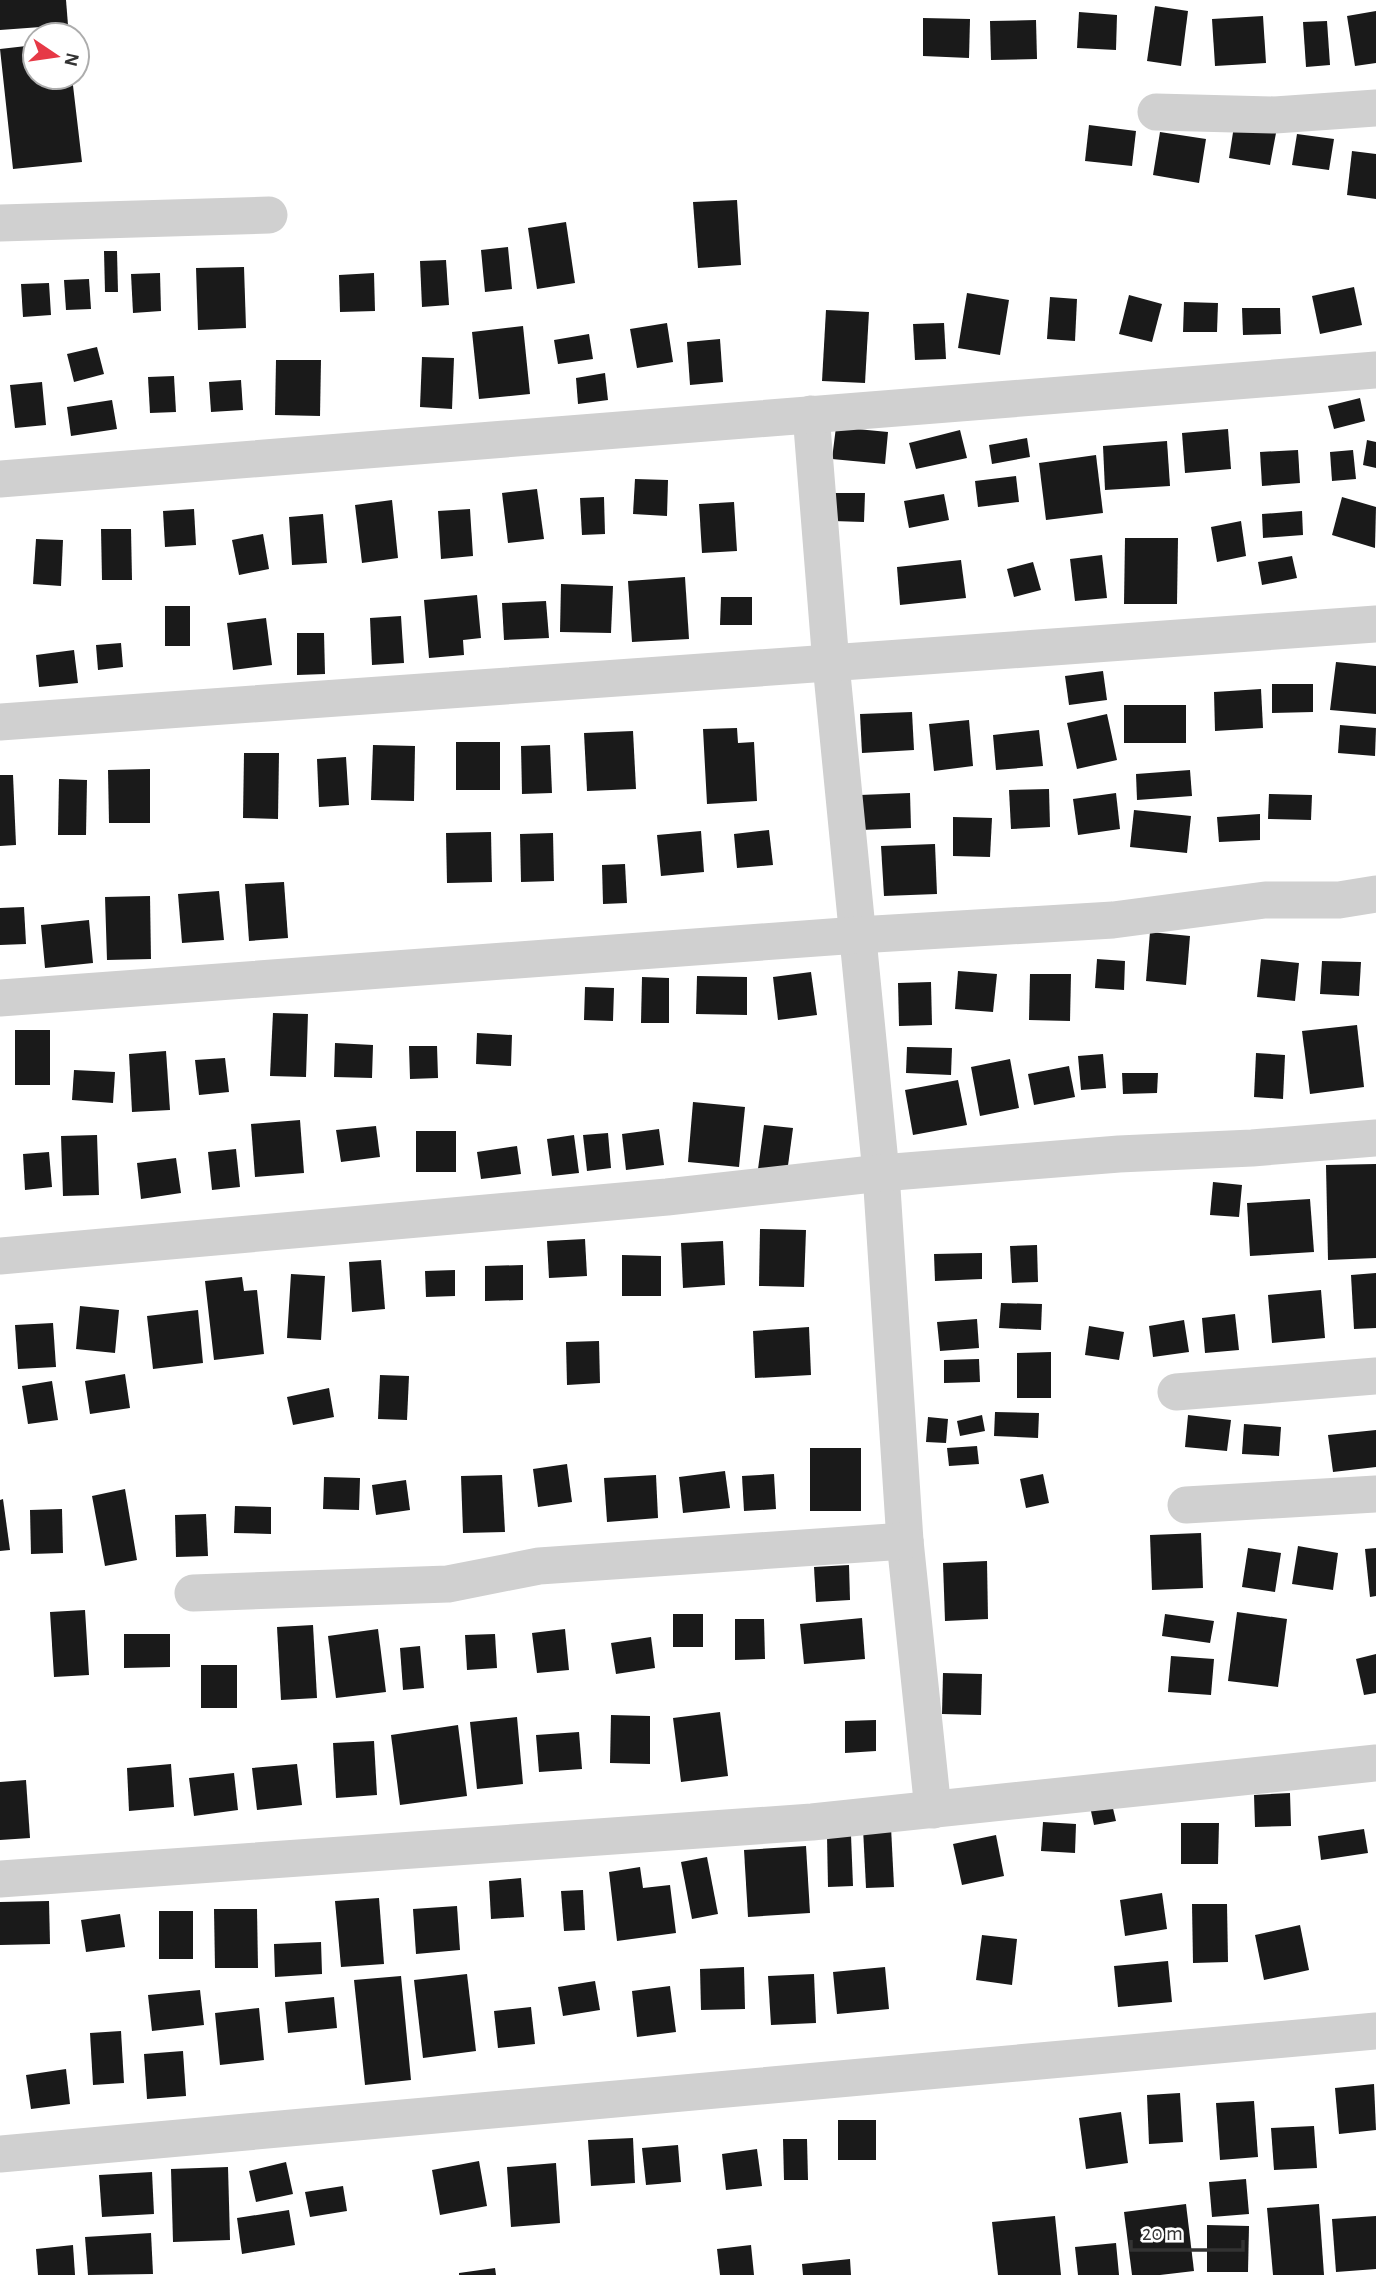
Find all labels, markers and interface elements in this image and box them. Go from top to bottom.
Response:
north arrow [21,21,91,91]
text: N [60,51,82,68]
scale bar [1131,2208,1243,2252]
text: 20 m [1142,2223,1183,2244]

